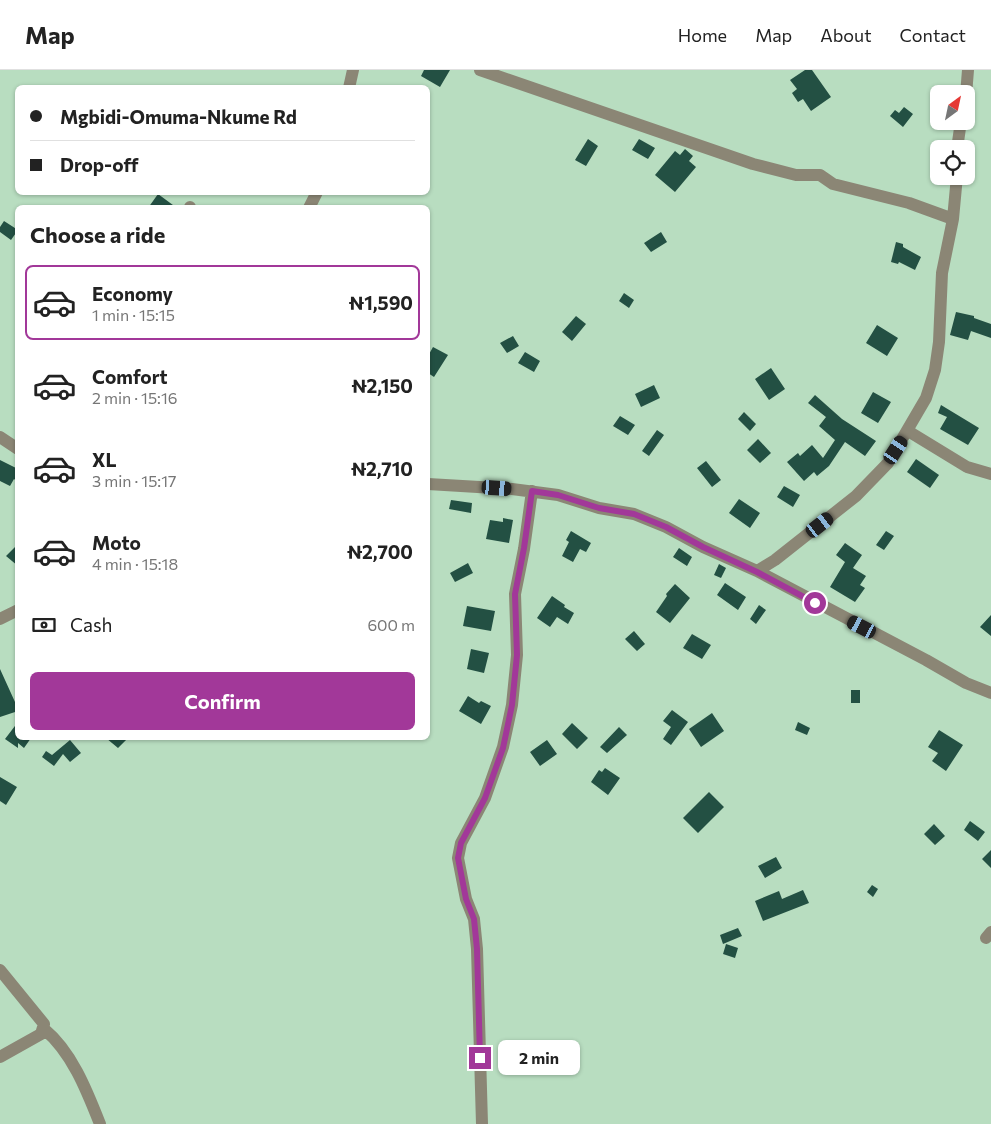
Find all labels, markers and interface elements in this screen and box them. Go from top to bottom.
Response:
text: Map [25,20,75,49]
text: Home [678,24,727,46]
text: Map [755,24,792,46]
text: About [820,24,872,46]
text: Contact [900,24,966,46]
north arrow [930,85,975,130]
map controls [930,85,975,185]
text: Mgbidi-Omuma-Nkume Rd [60,105,297,128]
button: locate [930,140,975,185]
text: Drop-off [60,153,139,176]
text: Choose a ride [30,221,165,248]
icon: car [32,280,77,325]
text: Economy [92,282,173,305]
text: ₦1,590 [348,291,413,314]
text: 1 min · 15:15 [92,305,175,324]
icon: car [32,363,77,408]
text: Comfort [92,365,168,388]
text: ₦2,150 [351,374,413,397]
text: 2 min · 15:16 [92,388,177,407]
car [881,433,910,467]
icon: car [32,446,77,491]
text: XL [92,448,117,471]
text: ₦2,710 [351,457,413,480]
text: 3 min · 15:17 [92,471,176,490]
car [481,479,512,497]
car [803,510,836,540]
icon: car [32,529,77,574]
text: Moto [92,531,141,554]
text: ₦2,700 [347,540,413,563]
text: 4 min · 15:18 [92,554,178,573]
route start [804,592,826,614]
icon: cash [30,611,58,639]
text: Cash [70,613,112,636]
car [845,614,878,640]
text: 600 m [367,615,415,634]
button: Confirm [30,672,415,730]
callout: 2 min [498,1040,580,1076]
route end [469,1047,491,1069]
text: 2 min [519,1048,559,1067]

